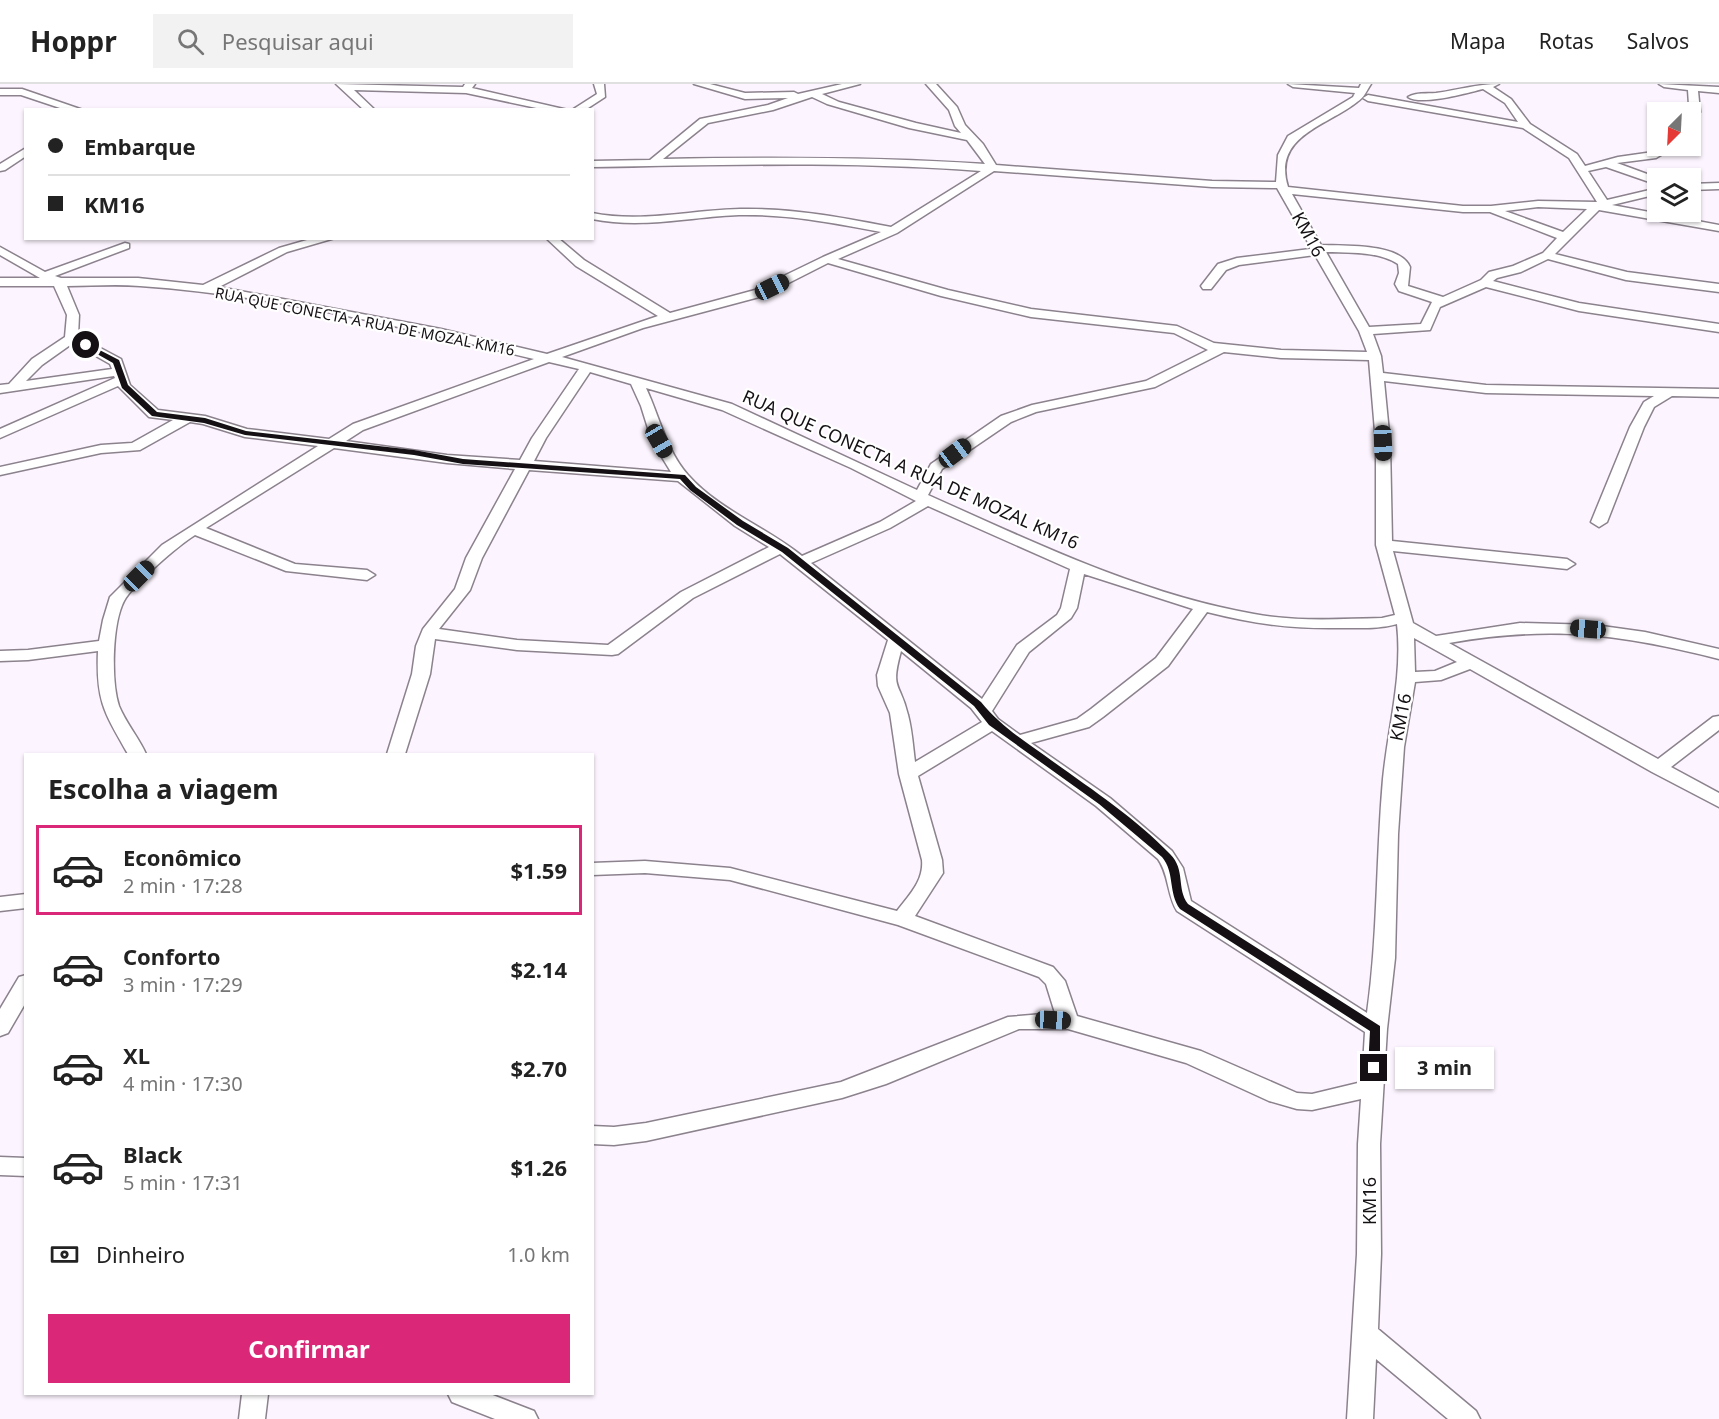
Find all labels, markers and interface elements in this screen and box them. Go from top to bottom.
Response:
search box [153,14,573,68]
text: Hoppr [30,22,117,60]
icon: search [174,25,207,58]
text: Pesquisar aqui [222,26,374,56]
text: Mapa [1450,27,1506,55]
text: Rotas [1539,27,1594,55]
text: Salvos [1627,27,1689,55]
north arrow [1647,102,1701,156]
map controls [1647,102,1701,222]
text: Embarque [84,131,196,161]
button: layers [1647,168,1701,222]
text: KM16 [84,189,145,219]
street label: KM16 [1287,207,1331,261]
car [752,271,792,303]
street label: RUA QUE CONECTA A RUA DE MOZAL KM16 [213,282,517,360]
route start [72,331,99,358]
street label: RUA QUE CONECTA A RUA DE MOZAL KM16 [739,384,1083,554]
car [642,421,676,461]
car [1373,425,1393,461]
car [935,435,975,471]
car [120,557,158,595]
car [1569,618,1607,640]
street label: KM16 [1384,691,1416,743]
text: Escolha a viagem [48,770,279,807]
text: Econômico [123,842,242,872]
icon: car [51,843,105,897]
text: $1.59 [510,855,567,885]
text: 2 min · 17:28 [123,872,243,899]
text: Conforto [123,941,221,971]
icon: car [51,942,105,996]
text: $2.14 [510,954,567,984]
text: 3 min · 17:29 [123,971,243,998]
car [1035,1010,1071,1030]
text: XL [123,1040,150,1070]
icon: car [51,1041,105,1095]
callout: 3 min [1395,1047,1494,1089]
text: $2.70 [510,1053,567,1083]
route end [1360,1054,1387,1081]
text: 3 min [1417,1054,1472,1081]
text: 4 min · 17:30 [123,1070,243,1097]
text: Black [123,1139,182,1169]
icon: car [51,1140,105,1194]
text: $1.26 [510,1152,567,1182]
text: 5 min · 17:31 [123,1169,243,1196]
street label: KM16 [1357,1177,1381,1225]
icon: cash [48,1238,81,1271]
text: Dinheiro [96,1239,185,1269]
text: 1.0 km [507,1241,570,1268]
button: Confirmar [48,1314,570,1383]

